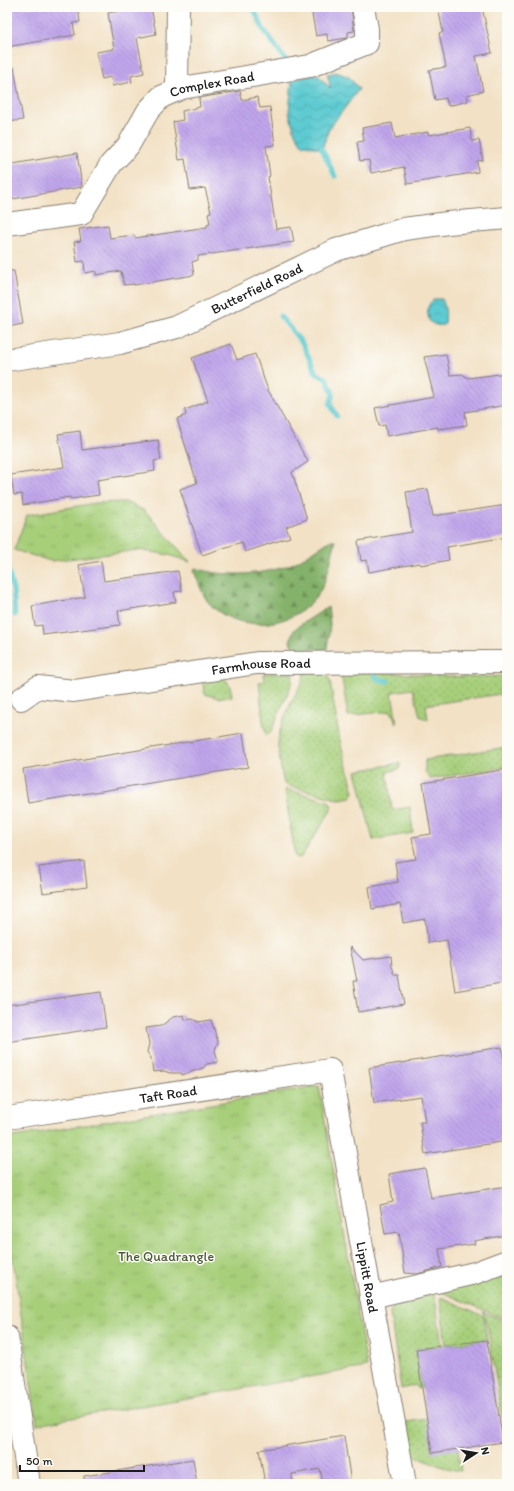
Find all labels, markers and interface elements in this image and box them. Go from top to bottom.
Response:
street label: Complex Road [167,68,256,101]
street label: Butterfield Road [208,259,306,318]
street label: Farmhouse Road [210,655,311,679]
street label: Taft Road [138,1082,199,1107]
street label: Lippitt Road [352,1240,382,1315]
park label: The Quadrangle [118,1248,214,1265]
north arrow [456,1433,496,1473]
text: N [478,1446,492,1456]
scale bar [20,1447,144,1473]
text: 50 m [26,1454,52,1468]

